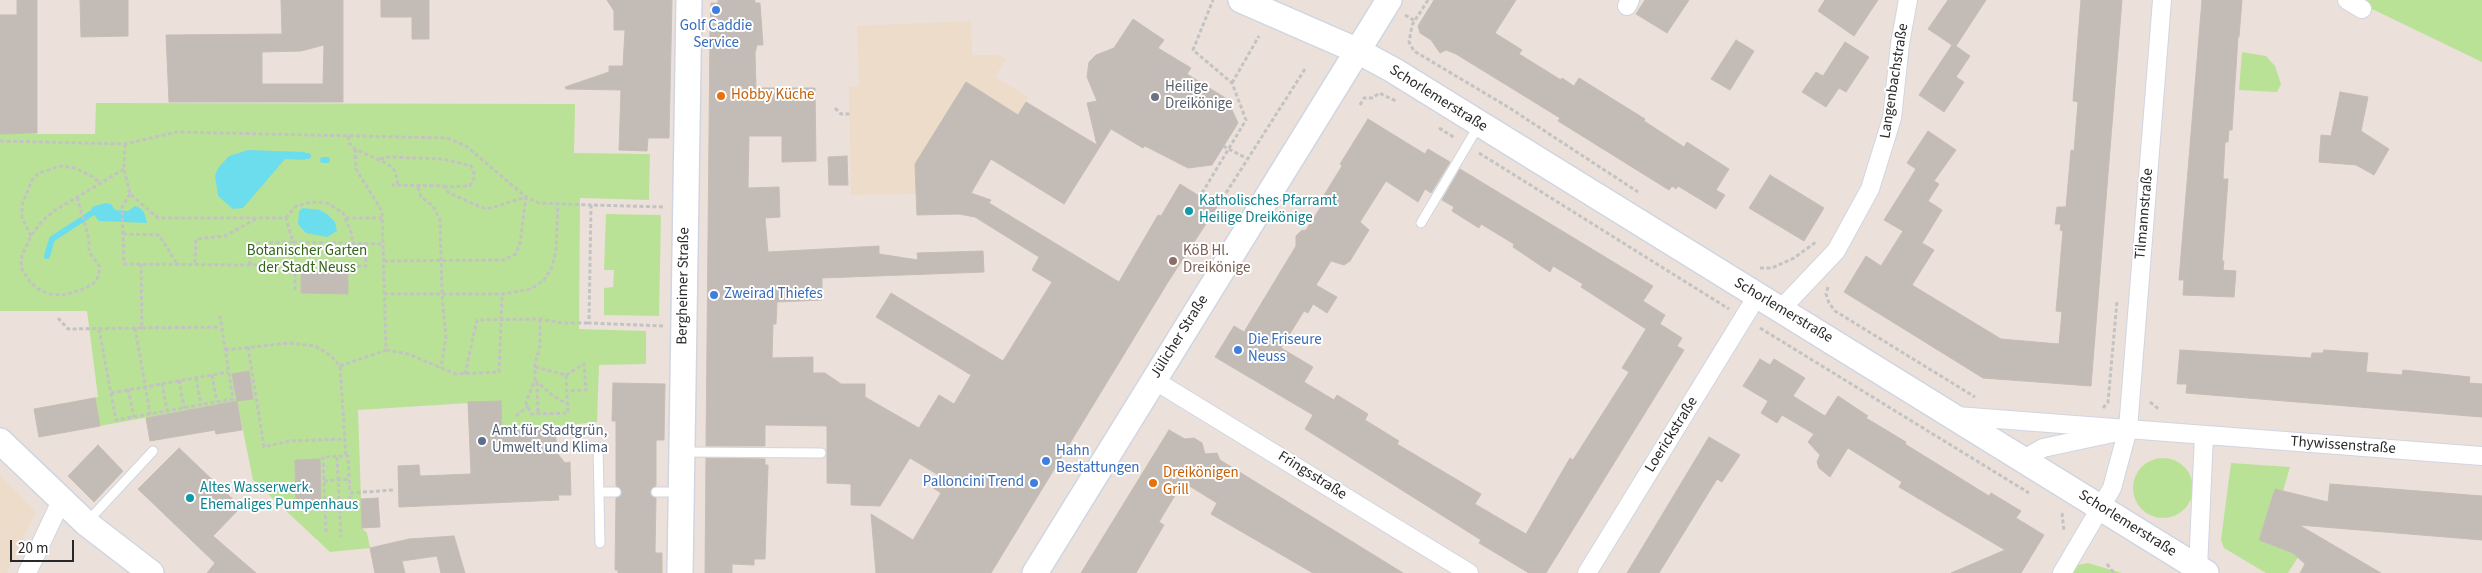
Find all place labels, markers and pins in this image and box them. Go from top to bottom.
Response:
marker: Golf Caddie Service [710,4,722,16]
place label: Golf Caddie Service [680,18,752,53]
place label: Heilige Dreikönige [1165,79,1232,114]
place label: Hobby Küche [731,87,815,105]
marker: Hobby Küche [715,90,727,102]
marker: Heilige Dreikönige [1149,91,1161,103]
place label: Katholisches Pfarramt Heilige Dreikönige [1199,193,1337,228]
marker: Katholisches Pfarramt Heilige Dreikönige [1183,205,1195,217]
place label: KöB Hl. Dreikönige [1183,243,1250,278]
marker: KöB Hl. Dreikönige [1167,255,1179,267]
place label: Zweirad Thiefes [724,286,823,304]
marker: Zweirad Thiefes [708,289,720,301]
place label: Die Friseure Neuss [1248,332,1322,367]
marker: Die Friseure Neuss [1232,344,1244,356]
place label: Amt für Stadtgrün, Umwelt und Klima [492,423,608,458]
marker: Amt für Stadtgrün, Umwelt und Klima [476,435,488,447]
place label: Hahn Bestattungen [1056,443,1140,478]
marker: Hahn Bestattungen [1040,455,1052,467]
place label: Dreikönigen Grill [1163,465,1239,500]
place label: Palloncini Trend [923,474,1024,492]
marker: Palloncini Trend [1028,477,1040,489]
marker: Dreikönigen Grill [1147,477,1159,489]
place label: Altes Wasserwerk. Ehemaliges Pumpenhaus [200,480,358,515]
marker: Altes Wasserwerk. Ehemaliges Pumpenhaus [184,492,196,504]

